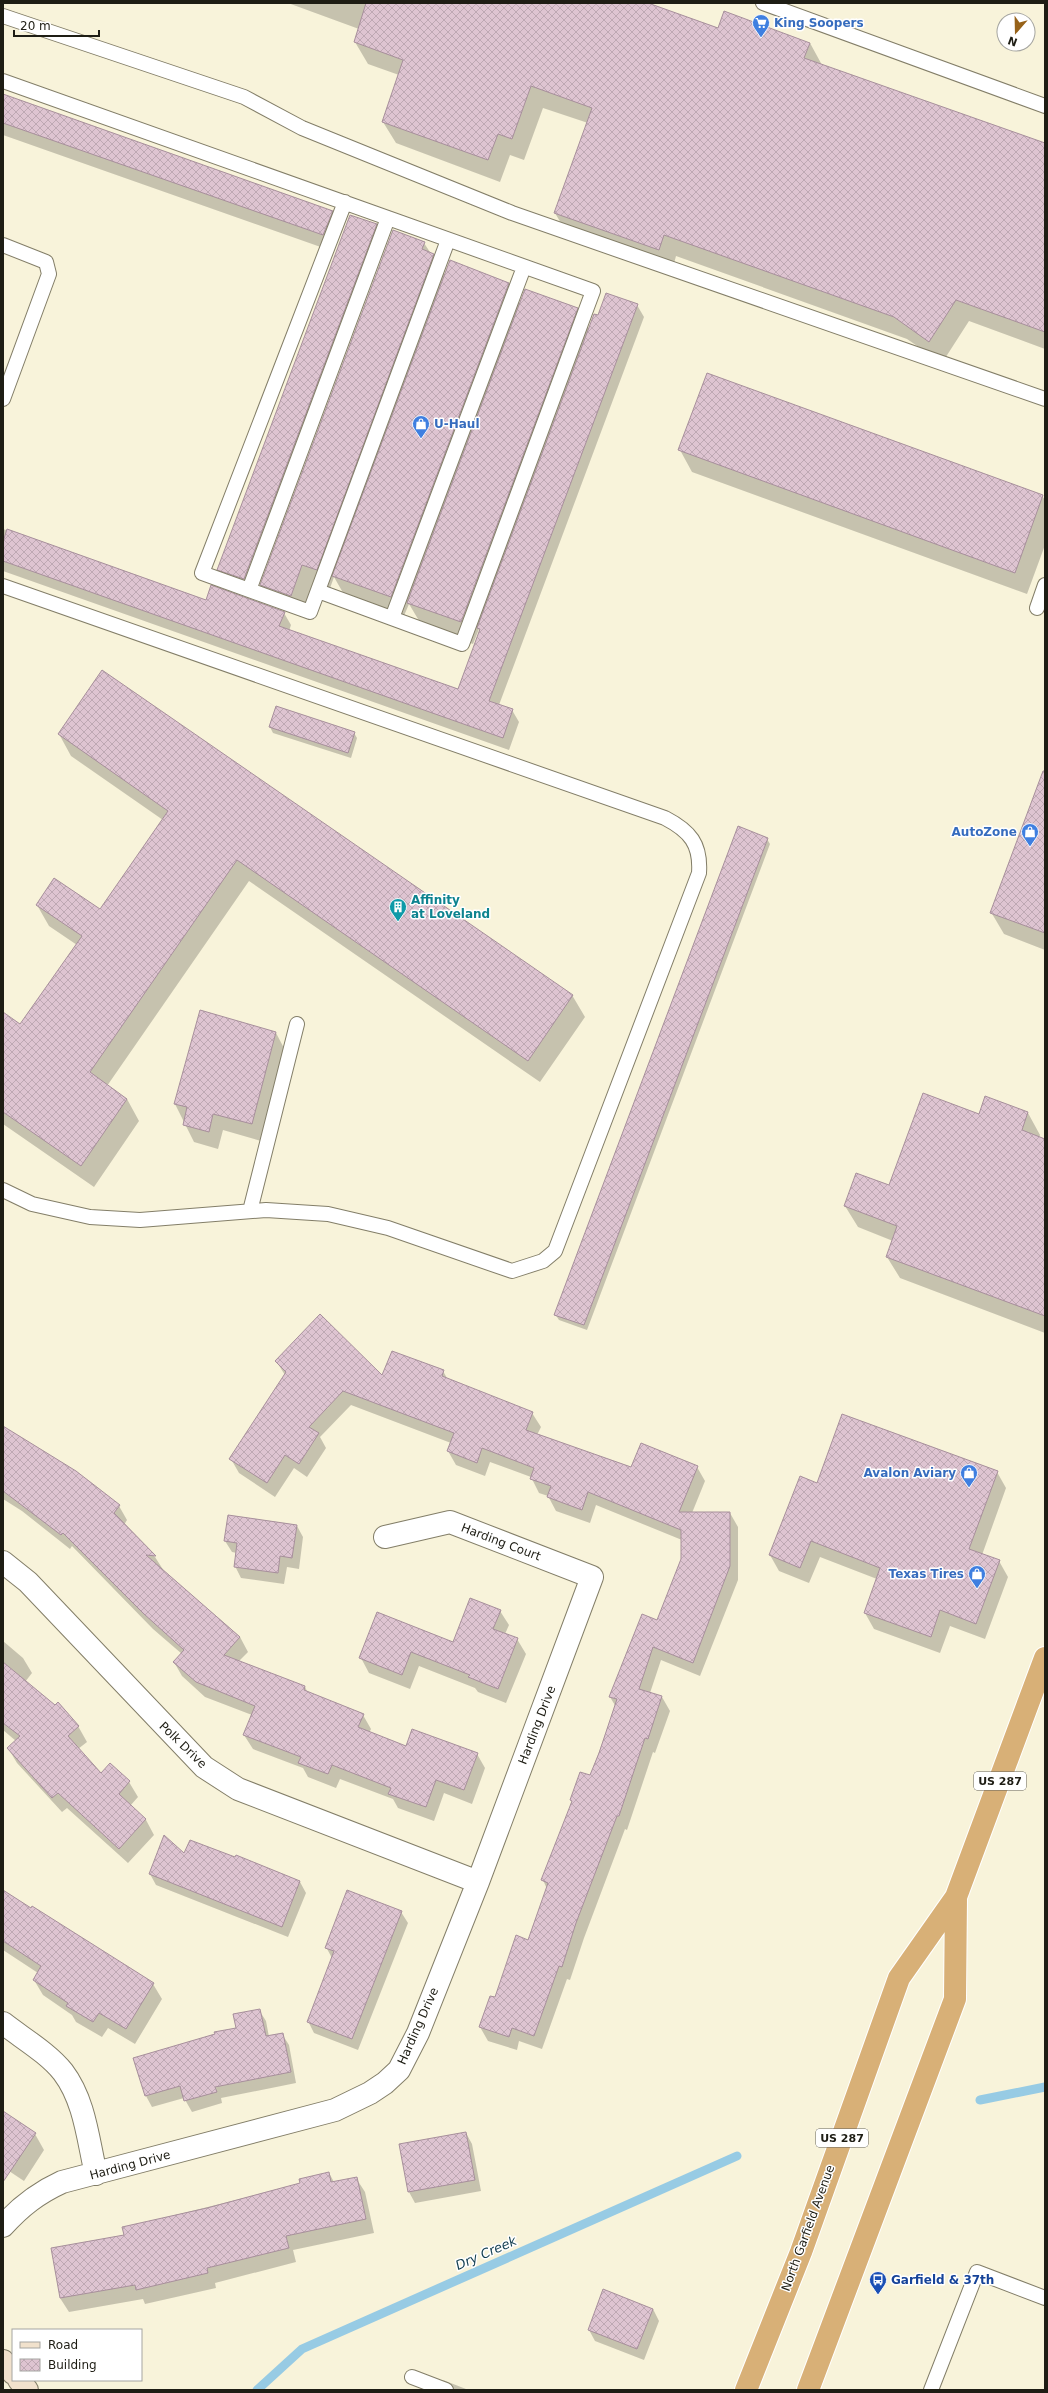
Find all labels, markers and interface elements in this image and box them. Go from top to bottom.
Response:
scale bar [14,12,99,38]
north arrow [996,12,1036,52]
supermarket icon: King Soopers [751,13,771,38]
place label: King Soopers [774,16,864,30]
text: 20 m [20,19,51,33]
text: N [1006,33,1019,49]
shop icon: U-Haul [411,414,431,439]
place label: U-Haul [434,417,480,431]
shop icon: AutoZone [1020,822,1040,847]
place label: AutoZone [952,825,1017,839]
place label: Affinity at Loveland [411,893,490,921]
building icon: Affinity at Loveland [388,897,408,922]
shop icon: Avalon Aviary [959,1463,979,1488]
place label: Avalon Aviary [864,1466,956,1480]
street label: Harding Court [459,1520,543,1564]
shop icon: Texas Tires [967,1564,987,1589]
place label: Texas Tires [889,1567,964,1581]
street label: Harding Drive [516,1684,558,1766]
street label: Polk Drive [156,1719,210,1771]
road number: US 287 [974,1772,1026,1790]
street label: Harding Drive [395,1985,441,2067]
road number: US 287 [816,2129,868,2147]
street label: Harding Drive [88,2147,172,2183]
street label: North Garfield Avenue [779,2163,837,2293]
water label: Dry Creek [453,2233,519,2273]
bus stop icon: Garfield & 37th [868,2270,888,2295]
place label: Garfield & 37th [891,2273,994,2287]
legend [12,2329,142,2381]
text: Road [48,2338,78,2352]
text: Building [48,2358,97,2372]

